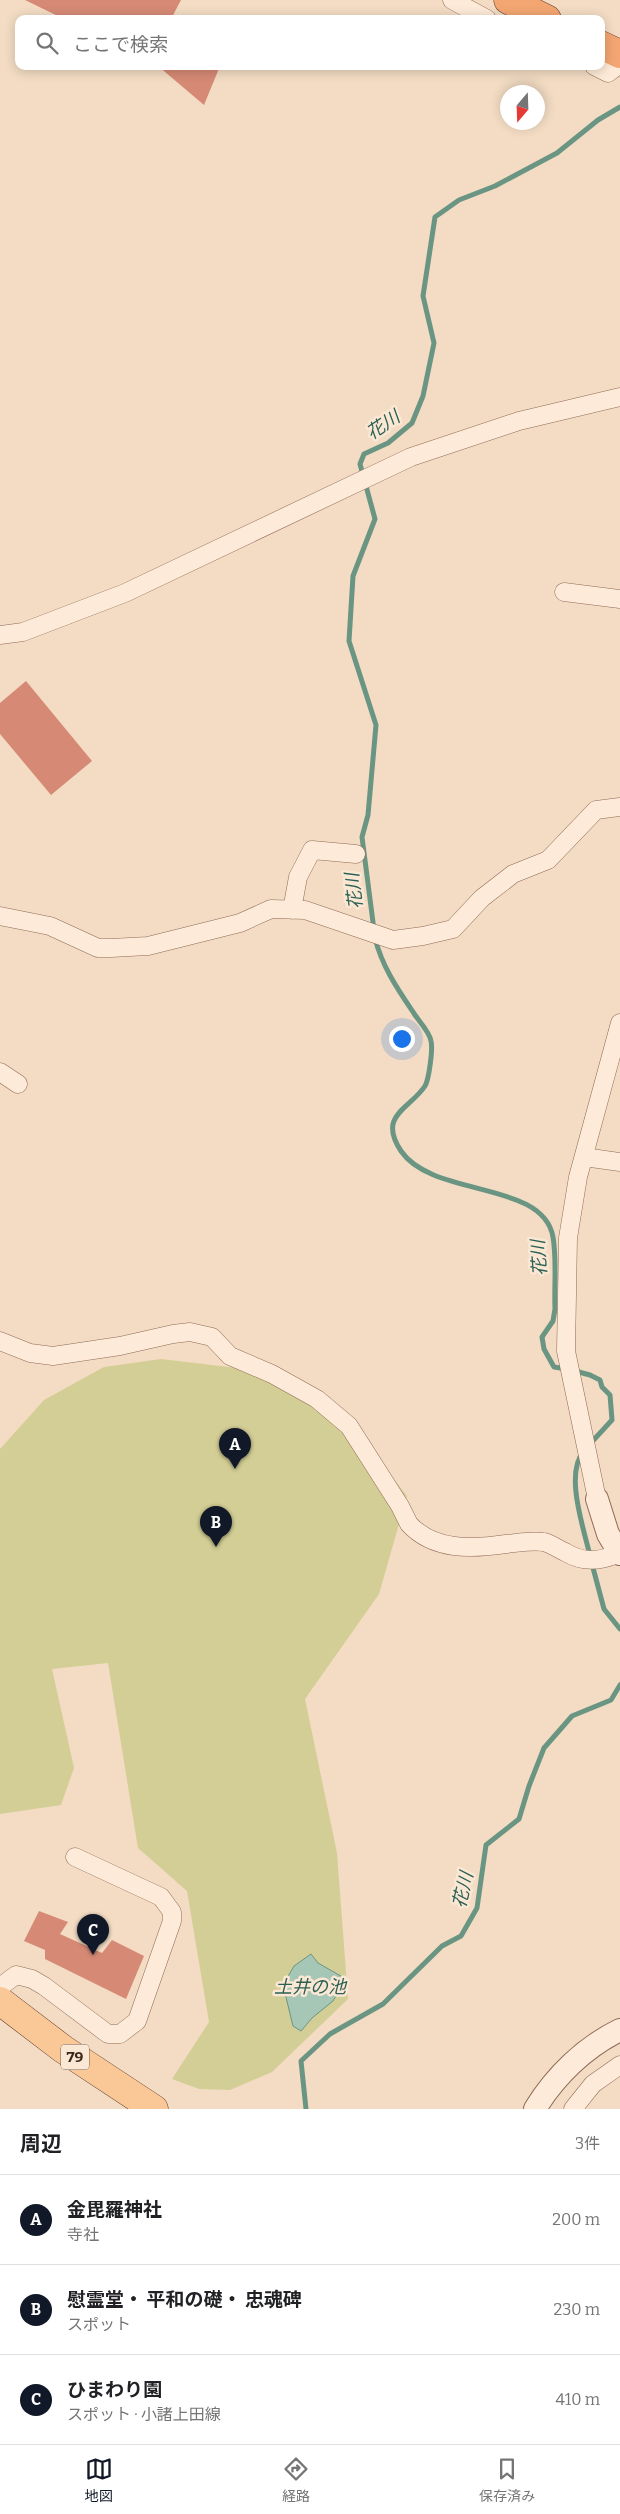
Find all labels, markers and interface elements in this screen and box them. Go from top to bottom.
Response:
search box [15,15,605,70]
icon: search [33,29,61,57]
text: ここで検索 [73,33,168,56]
north arrow [500,85,545,130]
water label: 花川 [362,405,406,444]
water label: 花川 [341,870,367,910]
your location [389,1026,415,1052]
water label: 花川 [527,1237,551,1277]
pin: A [219,1428,251,1469]
pin: B [200,1506,232,1547]
water label: 花川 [448,1868,478,1910]
pin: C [77,1914,109,1955]
water label: 土井の池 [274,1976,348,1998]
road number: 79 [61,2044,89,2070]
text: 周辺 [20,2131,62,2157]
text: 3件 [575,2134,600,2153]
text: 金毘羅神社 [67,2198,162,2221]
text: A [30,2210,42,2229]
text: 200 m [552,2210,600,2229]
text: 寺社 [67,2225,99,2244]
text: 慰霊堂・ 平和の礎・ 忠魂碑 [67,2288,302,2311]
text: B [31,2300,41,2319]
text: 230 m [553,2300,600,2319]
text: スポット [67,2315,131,2334]
text: ひまわり園 [67,2378,162,2401]
text: C [31,2390,41,2409]
text: 410 m [555,2390,600,2409]
text: スポット · 小諸上田線 [67,2405,221,2424]
tab: 地図 [85,2455,113,2505]
tab: 経路 [282,2455,310,2505]
tab: 保存済み [479,2455,535,2505]

